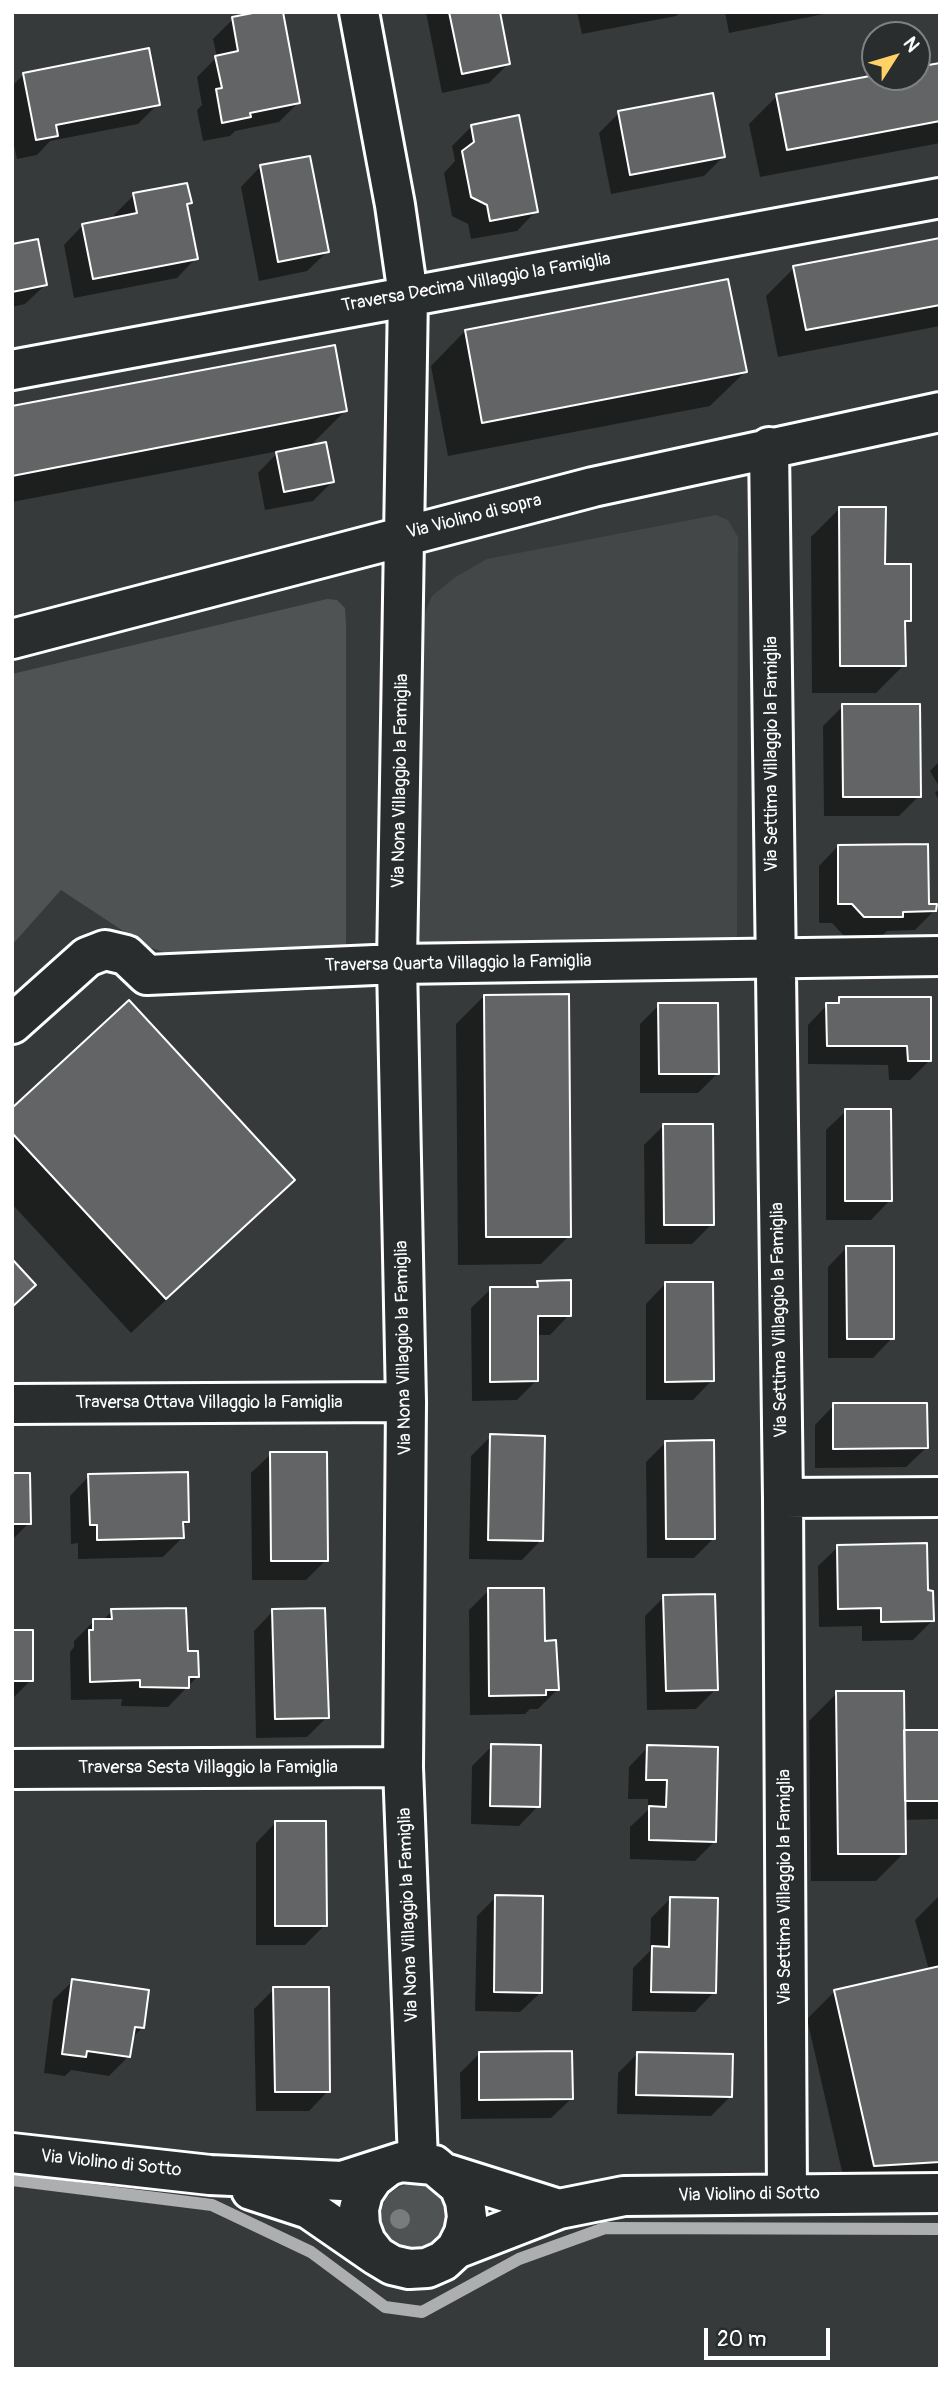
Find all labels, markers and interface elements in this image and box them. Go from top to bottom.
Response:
north arrow [861,21,931,91]
text: N [898,32,925,57]
street label: Traversa Decima Villaggio la Famiglia [340,249,612,317]
street label: Via Violino di sopra [404,490,544,544]
street label: Via Settima Villaggio la Famiglia [761,636,783,872]
street label: Via Nona Villaggio la Famiglia [388,673,414,889]
street label: Traversa Quarta Villaggio la Famiglia [324,951,592,977]
street label: Via Settima Villaggio la Famiglia [767,1202,793,1438]
street label: Via Nona Villaggio la Famiglia [391,1240,417,1456]
street label: Traversa Ottava Villaggio la Famiglia [75,1392,343,1414]
street label: Traversa Sesta Villaggio la Famiglia [78,1757,338,1779]
street label: Via Settima Villaggio la Famiglia [774,1769,796,2005]
street label: Via Nona Villaggio la Famiglia [394,1807,424,2023]
street label: Via Violino di Sotto [39,2146,183,2182]
street label: Via Violino di Sotto [678,2183,820,2207]
scale bar [707,2314,833,2358]
text: 20 m [717,2326,766,2353]

